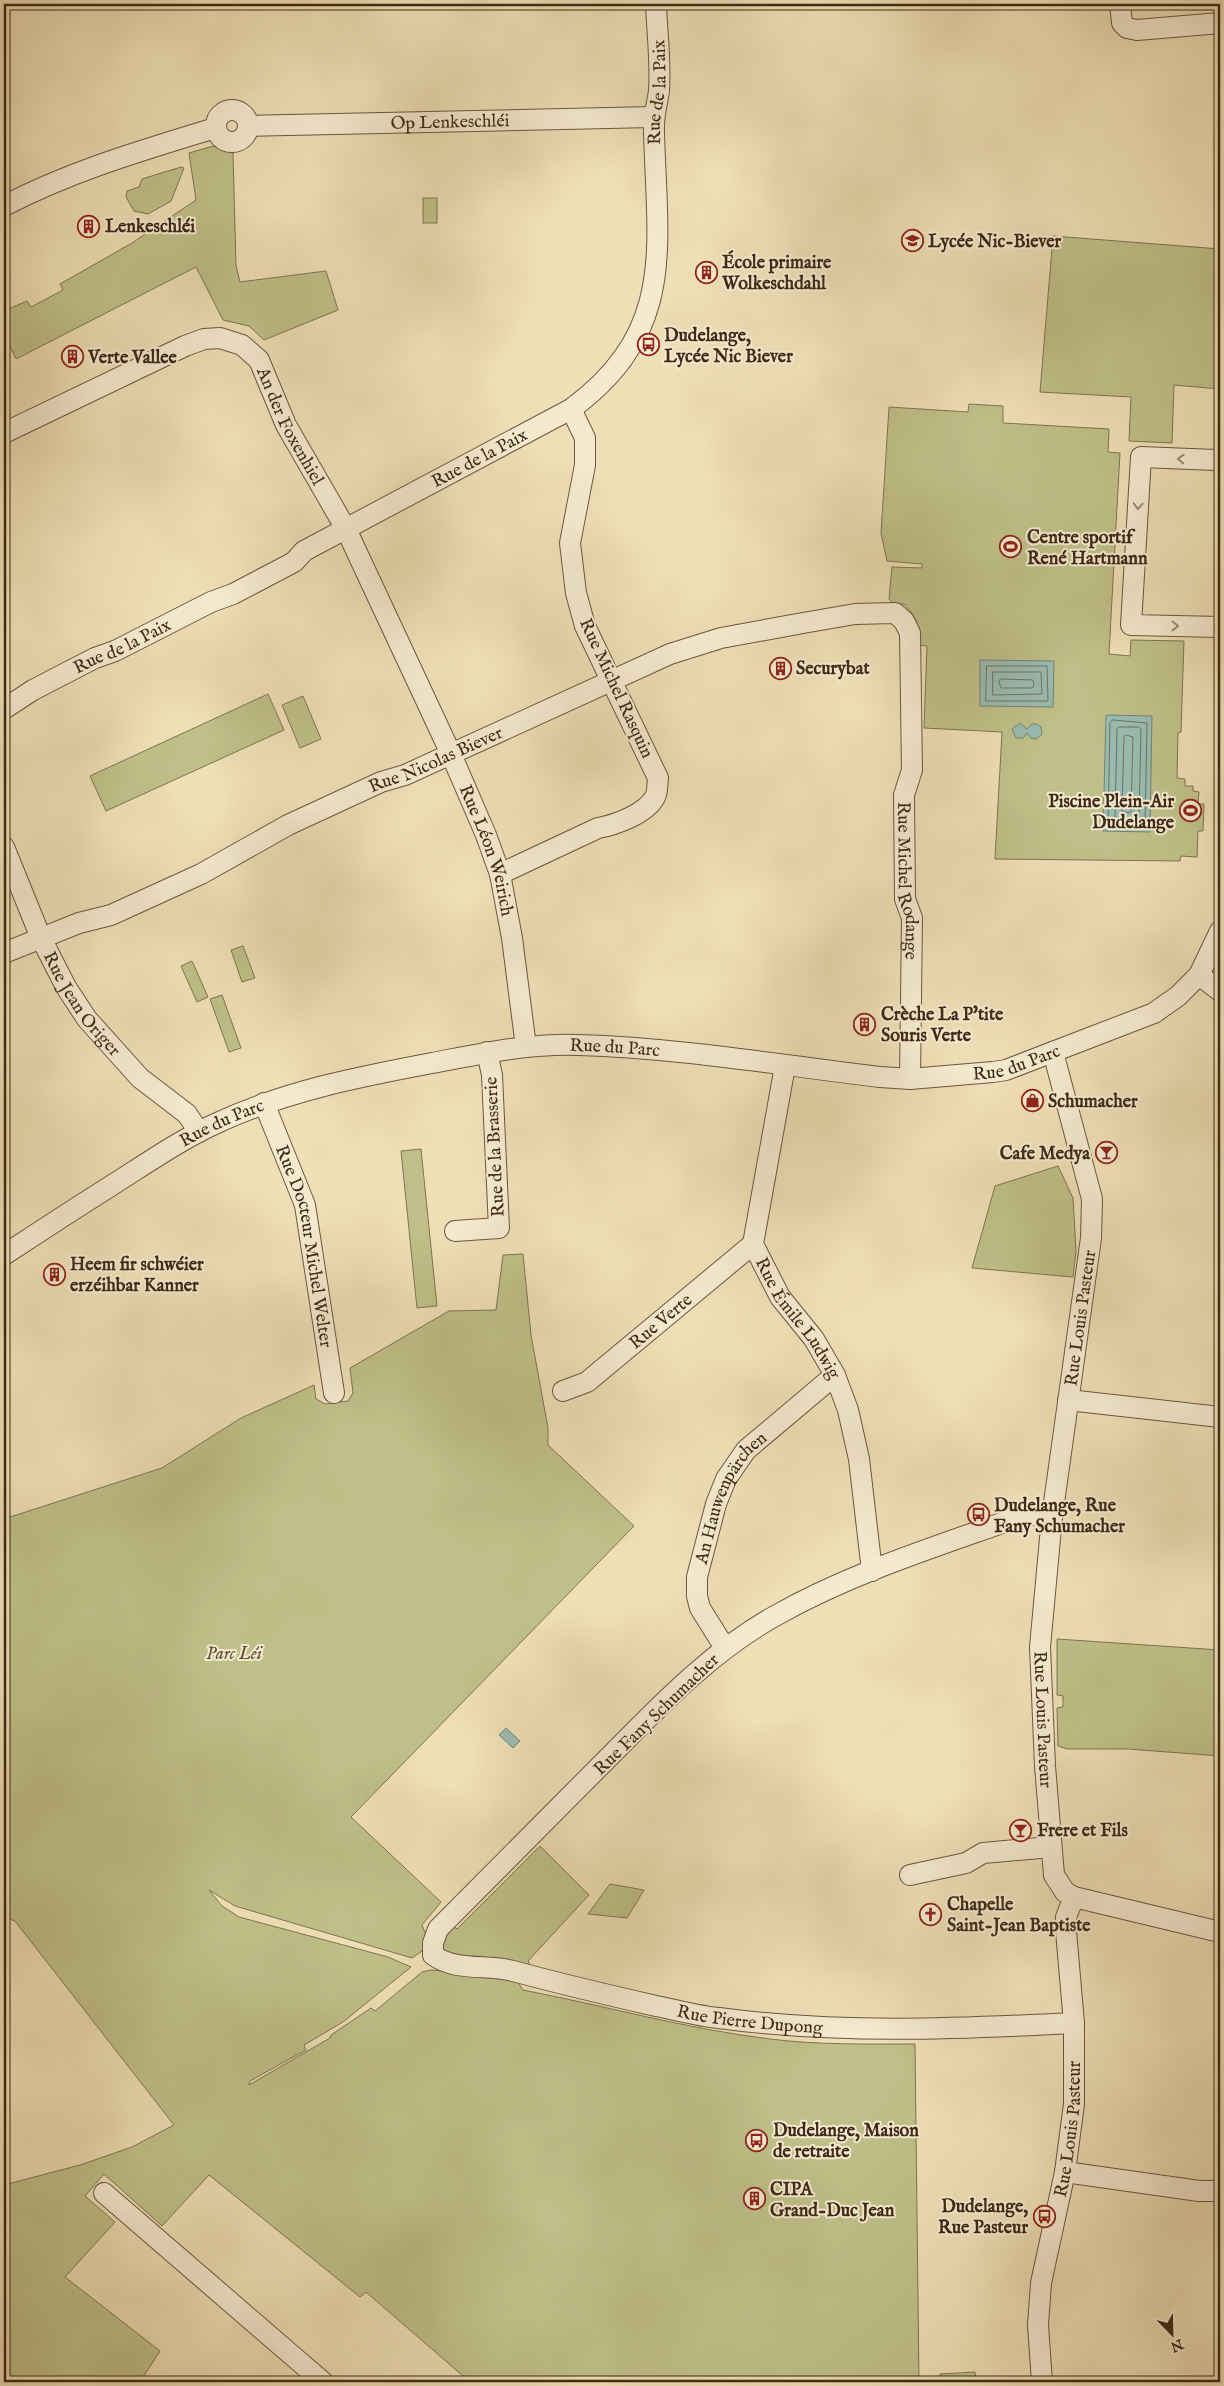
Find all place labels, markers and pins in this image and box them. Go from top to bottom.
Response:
building icon: Lenkeschléi [77,214,101,238]
place label: Lenkeschléi [105,216,195,239]
school or university icon: Lycée Nic-Biever [900,229,924,253]
place label: Lycée Nic-Biever [928,231,1062,254]
place label: École primaire Wolkeschdahl [721,250,832,296]
building icon: École primaire Wolkeschdahl [694,260,718,284]
place label: Dudelange, Lycée Nic Biever [664,325,793,369]
bus stop icon: Dudelange, Lycée Nic Biever [636,333,660,357]
building icon: Verte Vallee [60,345,84,369]
place label: Verte Vallee [87,347,178,370]
place label: Centre sportif René Hartmann [1027,527,1148,571]
sports icon: Centre sportif René Hartmann [999,535,1023,559]
building icon: Securybat [768,656,792,680]
place label: Securybat [796,658,870,681]
place label: Piscine Plein-Air Dudelange [1048,791,1175,835]
sports icon: Piscine Plein-Air Dudelange [1178,799,1202,823]
place label: Crèche La P'tite Souris Verte [881,1004,1004,1048]
building icon: Crèche La P'tite Souris Verte [853,1012,877,1036]
shop icon: Schumacher [1020,1089,1044,1113]
place label: Schumacher [1048,1091,1138,1114]
bar icon: Cafe Medya [1094,1141,1118,1165]
place label: Cafe Medya [1000,1143,1091,1166]
place label: Heem fir schwéier erzéihbar Kanner [70,1254,204,1298]
building icon: Heem fir schwéier erzéihbar Kanner [42,1262,66,1286]
place label: Dudelange, Rue Fany Schumacher [994,1495,1125,1539]
bus stop icon: Dudelange, Rue Fany Schumacher [966,1503,990,1527]
bar icon: Frere et Fils [1009,1818,1033,1842]
place label: Frere et Fils [1037,1820,1128,1843]
place label: Chapelle Saint-Jean Baptiste [947,1894,1091,1938]
church icon: Chapelle Saint-Jean Baptiste [919,1902,943,1926]
place label: Dudelange, Maison de retraite [773,2120,919,2164]
bus stop icon: Dudelange, Maison de retraite [745,2128,769,2152]
place label: CIPA Grand-Duc Jean [770,2179,895,2223]
building icon: CIPA Grand-Duc Jean [742,2187,766,2211]
place label: Dudelange, Rue Pasteur [938,2196,1028,2240]
bus stop icon: Dudelange, Rue Pasteur [1032,2204,1056,2228]

